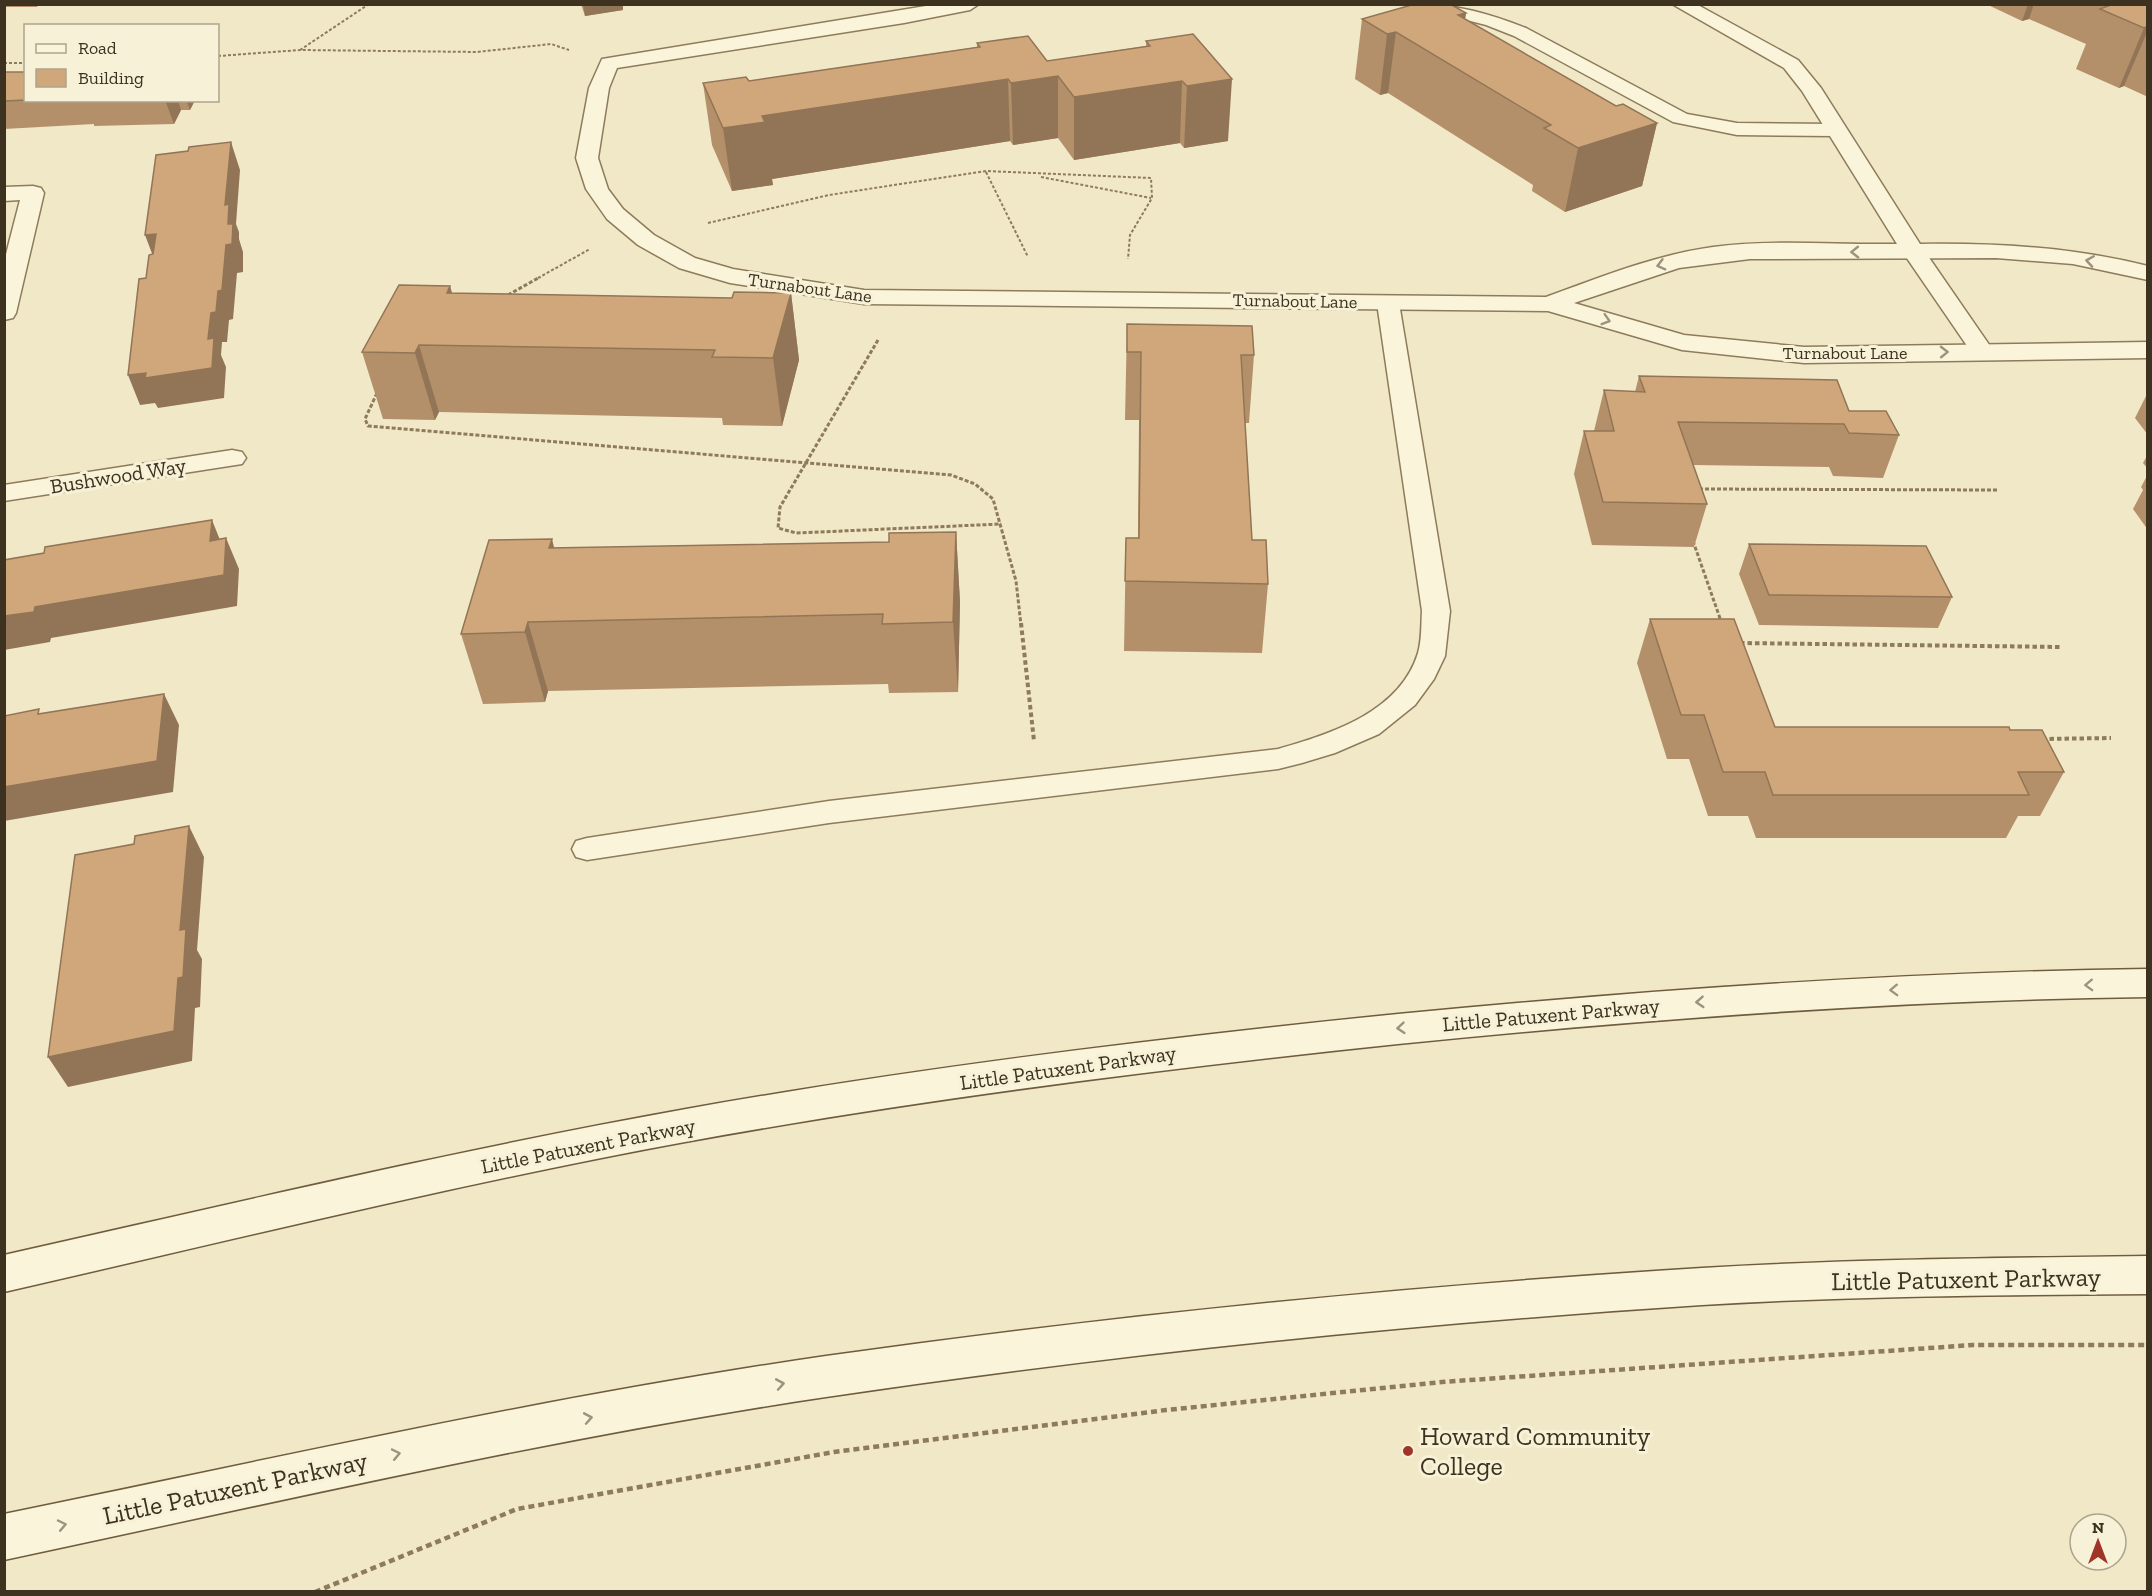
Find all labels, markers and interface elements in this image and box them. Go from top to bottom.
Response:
legend [24,24,219,102]
text: Road [78,37,117,59]
text: Building [78,67,144,89]
one-way arrow [1850,245,1859,258]
one-way arrow [2086,255,2095,267]
one-way arrow [1656,258,1667,270]
street label: Turnabout Lane [747,268,873,308]
street label: Turnabout Lane [1232,289,1358,313]
one-way arrow [1600,312,1611,325]
street label: Turnabout Lane [1783,342,1907,364]
one-way arrow [1939,346,1948,358]
street label: Bushwood Way [48,452,188,499]
one-way arrow [2085,978,2094,991]
one-way arrow [1890,984,1899,997]
street label: Little Patuxent Parkway [1441,993,1661,1036]
one-way arrow [1695,996,1704,1009]
one-way arrow [1396,1021,1405,1034]
street label: Little Patuxent Parkway [958,1040,1178,1095]
street label: Little Patuxent Parkway [479,1112,697,1179]
street label: Little Patuxent Parkway [1831,1261,2102,1297]
one-way arrow [775,1378,785,1391]
one-way arrow [583,1412,592,1424]
place label: Howard Community College [1420,1420,1651,1482]
street label: Little Patuxent Parkway [100,1444,371,1532]
marker: Howard Community College [1401,1444,1415,1458]
one-way arrow [391,1448,401,1461]
north arrow [2068,1512,2128,1572]
text: N [2092,1518,2104,1537]
one-way arrow [56,1519,66,1532]

